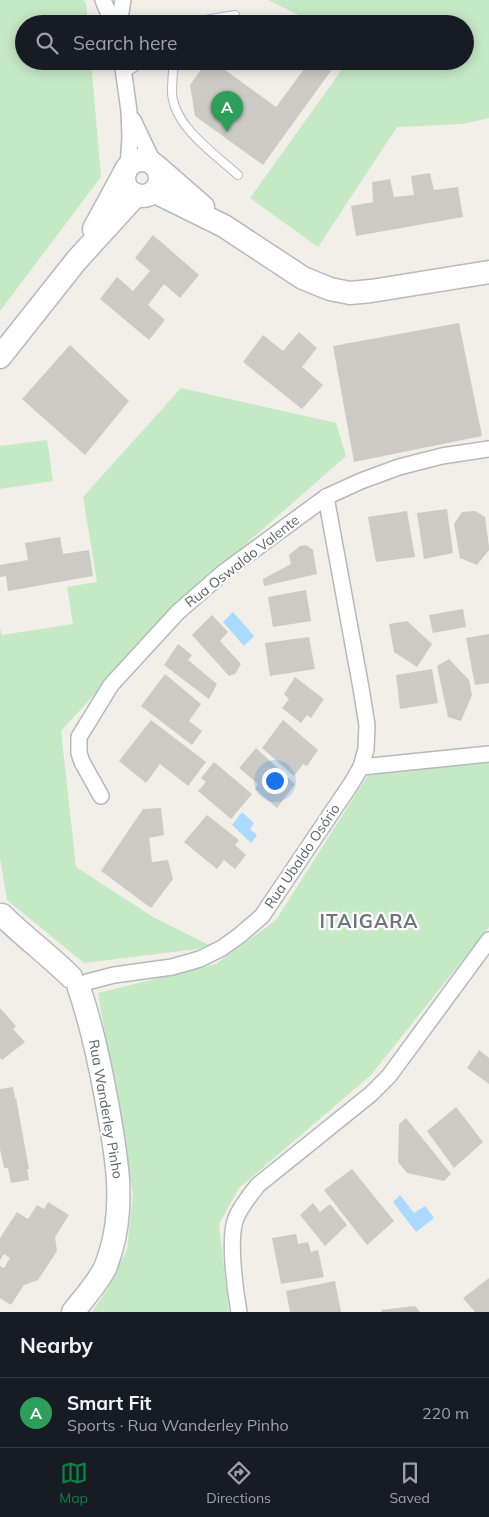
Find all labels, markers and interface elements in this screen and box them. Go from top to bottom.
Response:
search box [15,15,474,70]
icon: search [33,29,61,57]
text: Search here [73,31,177,55]
pin: A [211,91,243,132]
street label: Rua Oswaldo Valente [181,511,303,611]
your location [262,768,288,794]
street label: Rua Ubaldo Osório [260,800,344,912]
district label: ITAIGARA [320,909,418,933]
street label: Rua Wanderley Pinho [85,1038,127,1180]
text: Nearby [20,1332,93,1358]
text: Smart Fit [67,1391,152,1415]
text: A [30,1403,42,1423]
text: 220 m [422,1403,469,1423]
text: Sports · Rua Wanderley Pinho [67,1415,289,1435]
tab: Map [59,1459,88,1507]
tab: Directions [206,1459,271,1507]
tab: Saved [389,1459,430,1507]

